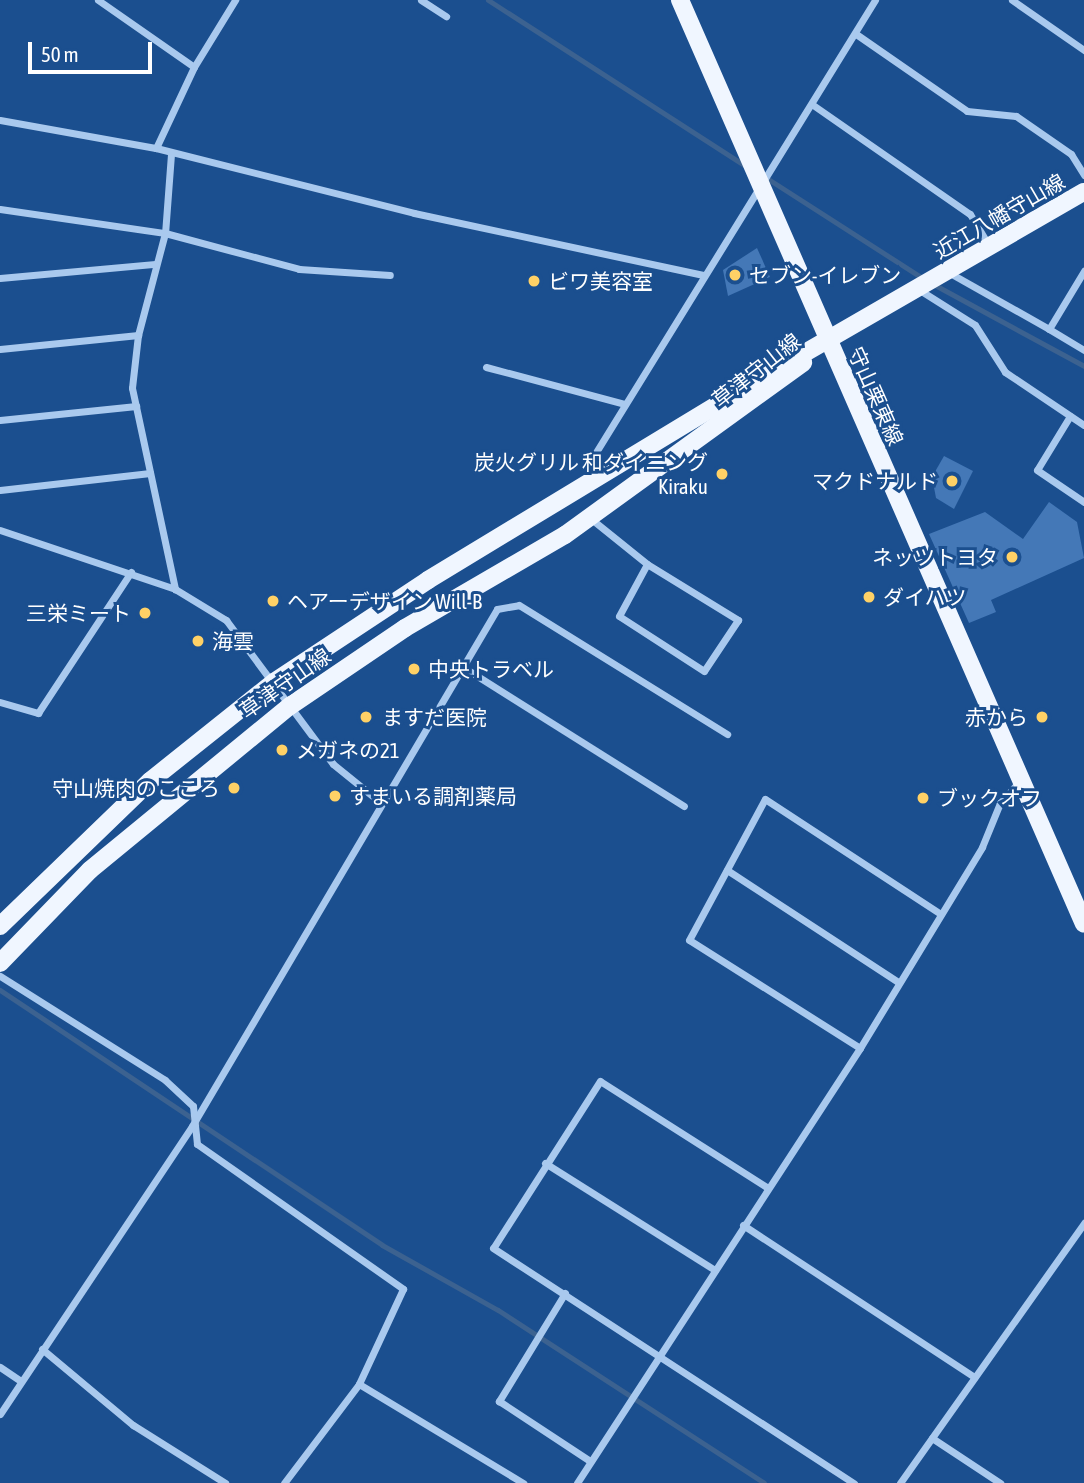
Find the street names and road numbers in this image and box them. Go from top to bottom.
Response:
street label: 近江八幡守山線 [929,168,1069,264]
street label: 草津守山線 [707,328,805,412]
street label: 守山栗東線 [843,343,909,449]
street label: 草津守山線 [235,643,335,723]

